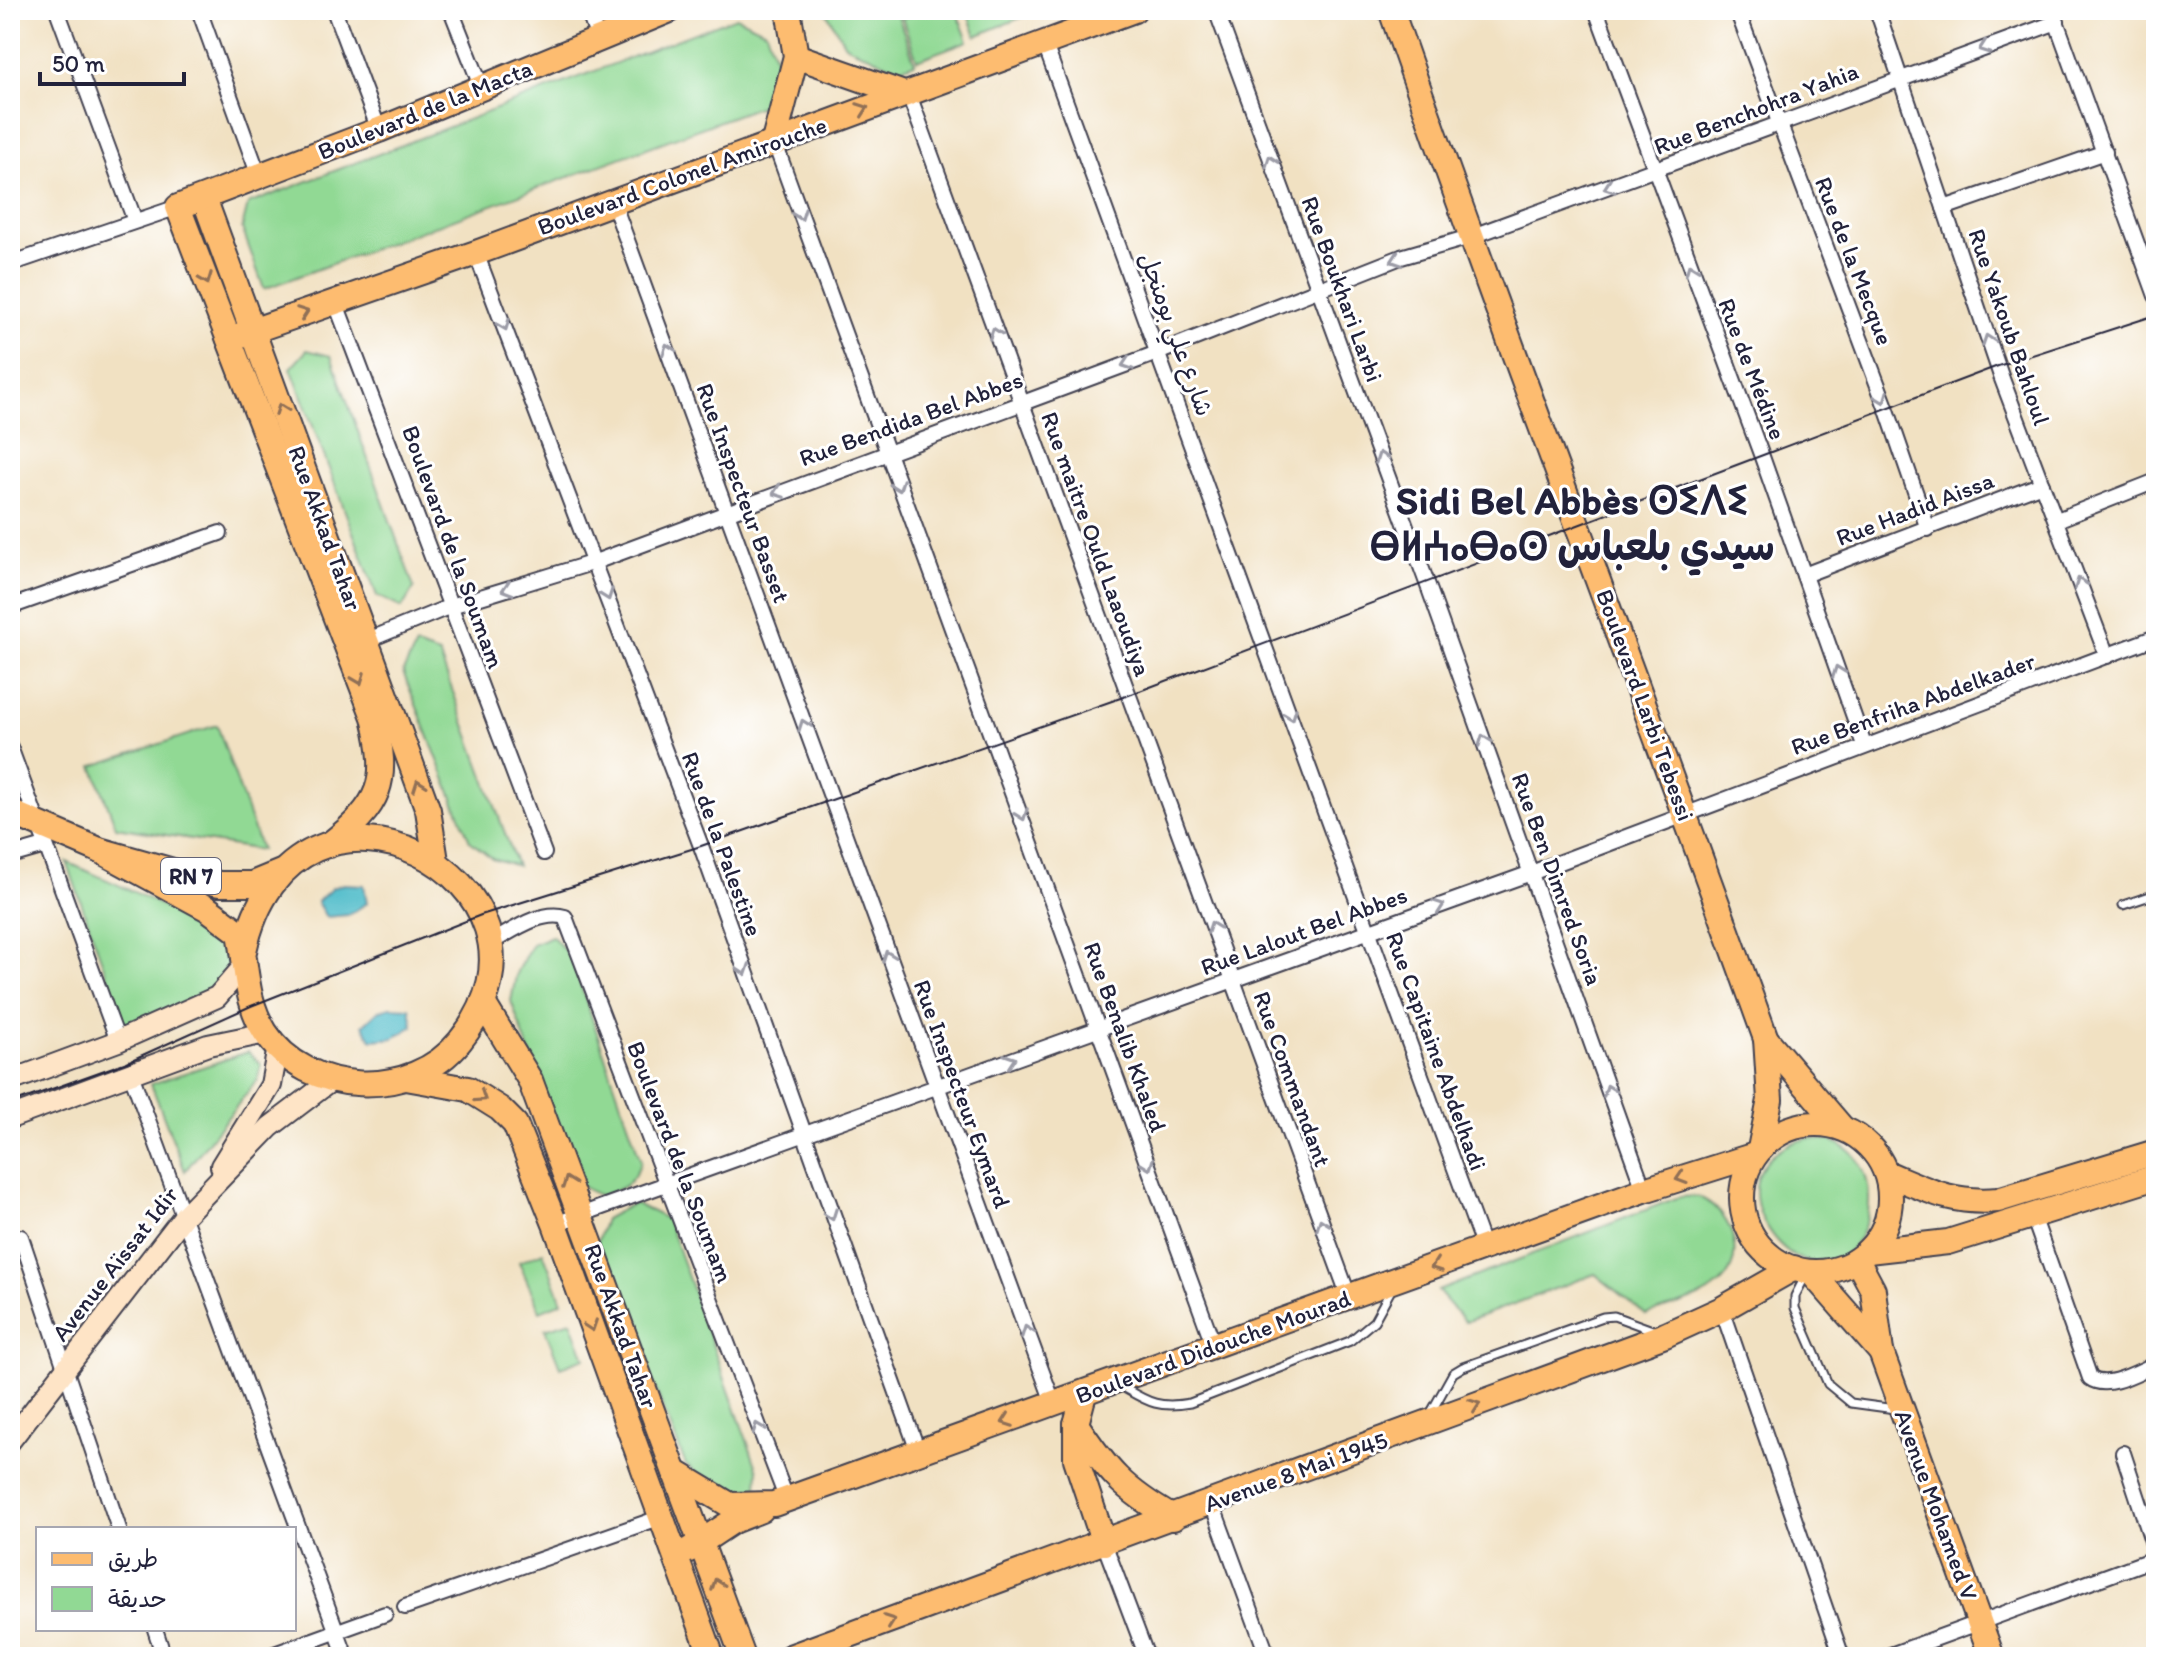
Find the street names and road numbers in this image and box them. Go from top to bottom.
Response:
street label: Boulevard de la Macta [313,53,536,166]
street label: Rue Benchohra Yahia [1649,56,1862,161]
street label: Boulevard Colonel Amirouche [533,110,830,241]
street label: Rue de la Mecque [1809,172,1900,349]
street label: Rue Boukhari Larbi [1295,192,1390,386]
street label: Rue Yakoub Bahloul [1962,225,2057,429]
street label: شارع علي بومنجل [1127,248,1220,422]
street label: Rue de Médine [1712,294,1793,444]
street label: Rue Bendida Bel Abbes [795,365,1027,472]
street label: Rue Inspecteur Basset [690,379,797,607]
street label: Rue maitre Ould Laaoudiya [1035,408,1158,681]
street label: Boulevard de la Soumam [396,422,511,672]
street label: Rue Akkad Tahar [282,442,369,614]
street label: Rue Hadid Aissa [1832,465,1998,552]
street label: Boulevard Larbi Tebessi [1590,585,1701,825]
street label: Rue Benfriha Abdelkader [1787,646,2039,761]
street label: Rue de la Palestine [676,748,769,940]
street label: Rue Ben Dimred Soria [1506,769,1609,989]
road number: RN 7 [161,858,221,894]
street label: Rue Lalout Bel Abbes [1197,880,1411,981]
street label: Rue Capitaine Abdelhadi [1380,928,1493,1174]
street label: Rue Benalib Khaled [1078,938,1173,1136]
street label: Rue Inspecteur Eymard [908,976,1017,1212]
street label: Rue Commandant [1247,987,1338,1171]
street label: Boulevard de la Soumam [621,1037,740,1287]
street label: Avenue Aïssat Idir [45,1180,184,1347]
street label: Rue Akkad Tahar [578,1240,665,1412]
street label: Boulevard Didouche Mourad [1071,1283,1354,1410]
street label: Avenue Mohamed V [1889,1406,1984,1604]
street label: Avenue 8 Mai 1945 [1200,1425,1391,1518]

